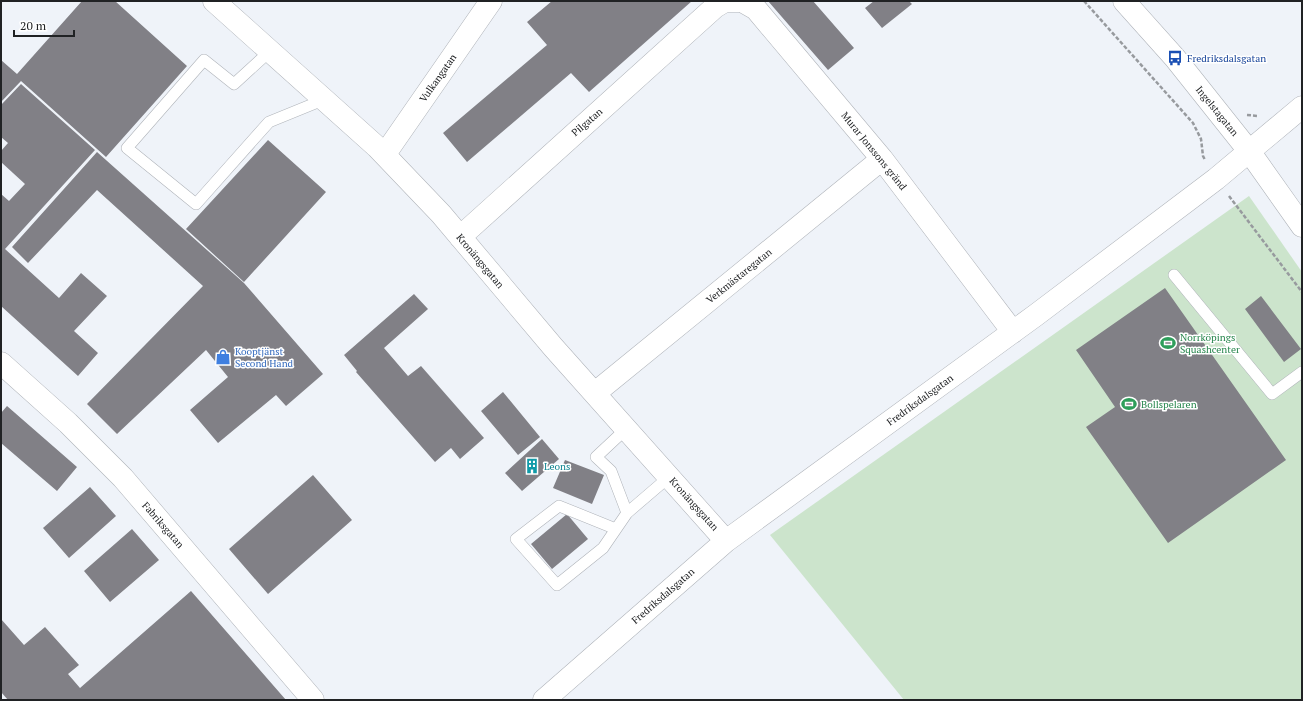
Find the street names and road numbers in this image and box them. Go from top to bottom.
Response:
street label: Vulkangatan [417,51,459,105]
street label: Ingelstagatan [1193,83,1241,139]
street label: Pilgatan [569,105,605,139]
street label: Murar Jonssons gränd [838,109,910,193]
street label: Kronängsgatan [453,231,507,291]
street label: Verkmästaregatan [704,246,774,306]
street label: Fredriksdalsgatan [884,371,956,429]
street label: Kronängsgatan [667,475,721,533]
street label: Fabriksgatan [139,499,187,551]
street label: Fredriksdalsgatan [629,565,697,627]

